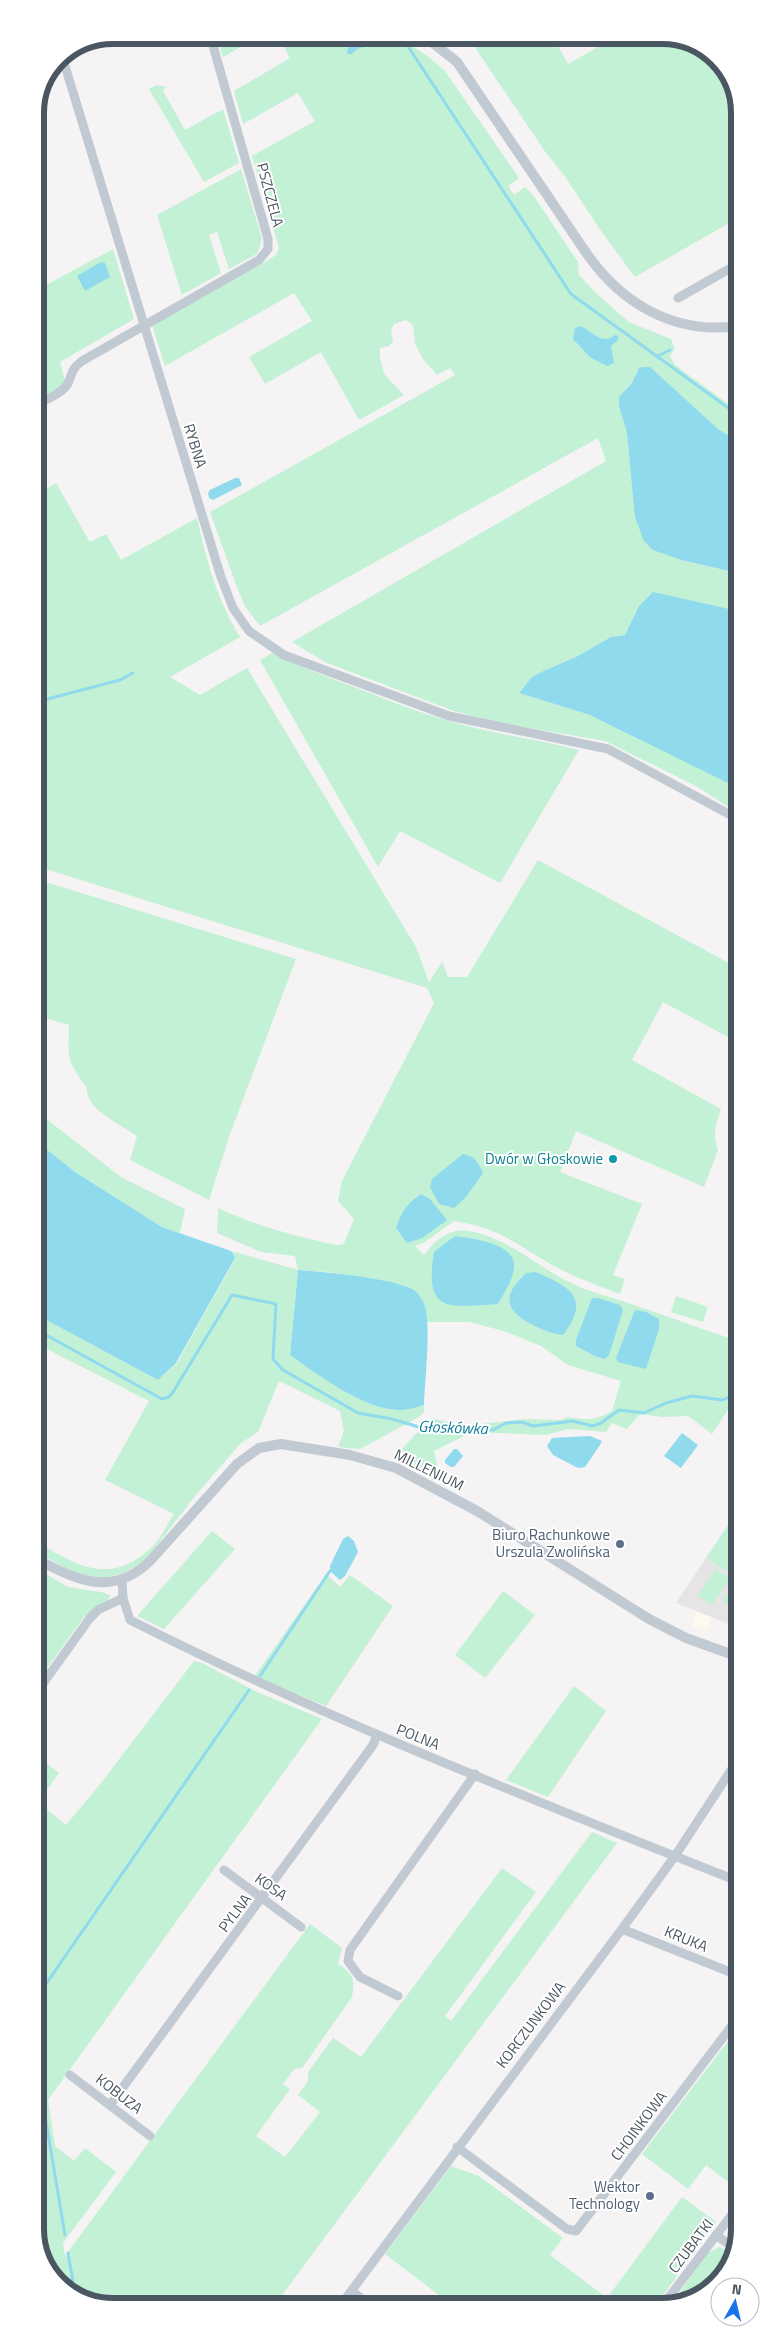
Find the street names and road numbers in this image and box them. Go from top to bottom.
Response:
street label: PSZCZELA [251,160,290,230]
street label: RYBNA [178,421,213,471]
street label: MILLENIUM [390,1443,468,1496]
street label: POLNA [393,1717,443,1756]
street label: KOSA [250,1867,292,1906]
street label: PYLNA [212,1889,257,1937]
street label: KRUKA [661,1919,711,1958]
street label: KORCZUNKOWA [490,1976,571,2073]
street label: KOBUZA [91,2068,148,2119]
street label: CHOINKOWA [605,2086,673,2165]
street label: CZUBATKI [662,2213,719,2278]

